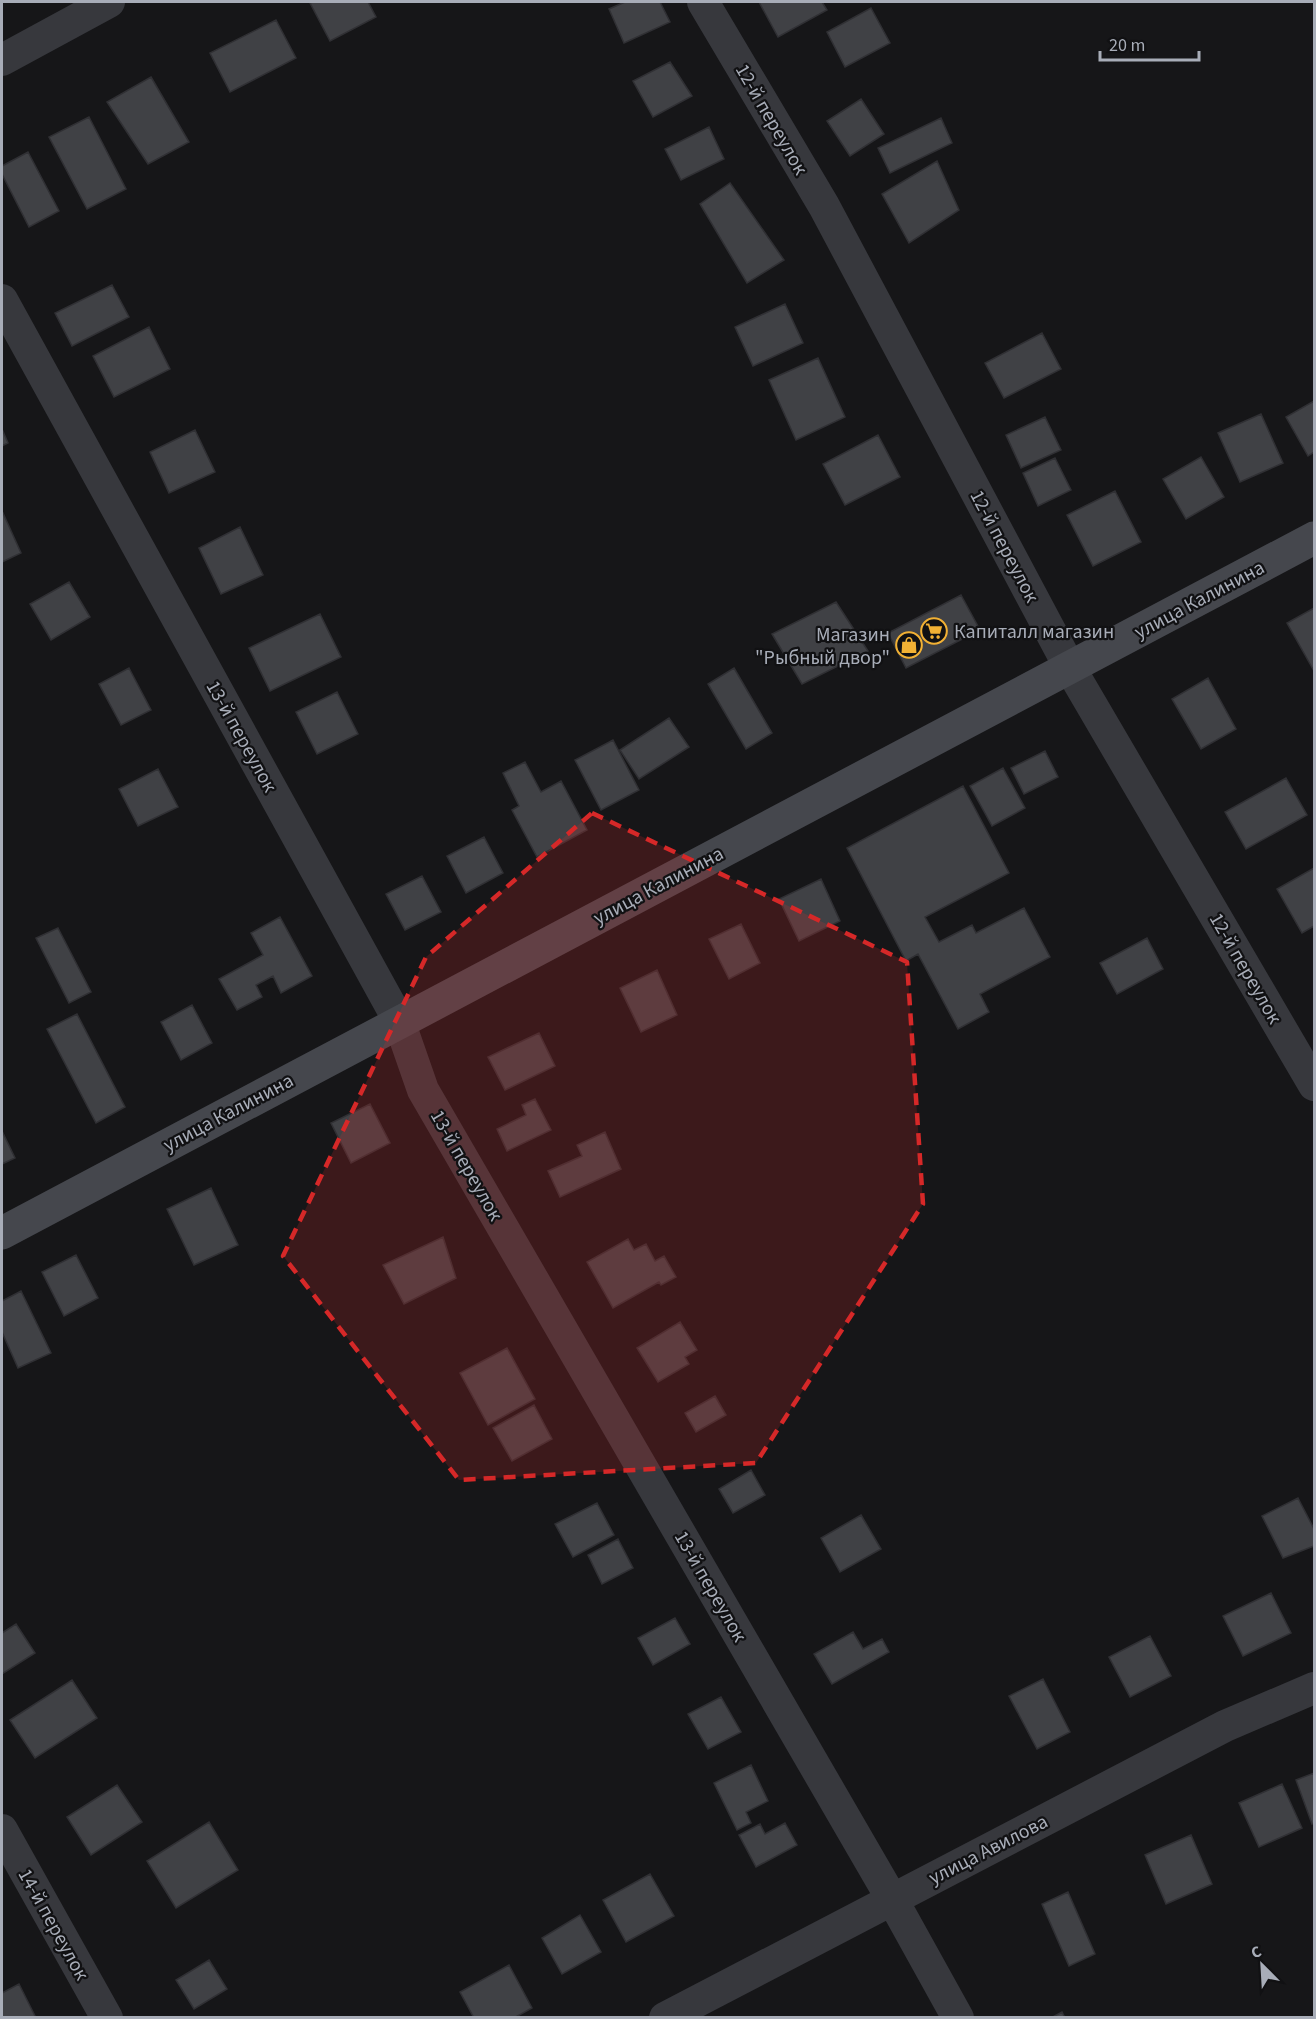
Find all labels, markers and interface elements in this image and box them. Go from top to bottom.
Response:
scale bar [1100,24,1199,62]
text: 20 m [1109,33,1145,58]
street label: 12-й переулок [728,59,814,180]
street label: 12-й переулок [963,485,1046,608]
street label: улица Калинина [1129,554,1270,646]
supermarket icon: Капиталл магазин [919,616,949,646]
place label: Капиталл магазин [954,618,1114,646]
place label: Магазин "Рыбный двор" [755,621,890,672]
shop icon: Магазин "Рыбный двор" [894,630,924,660]
street label: 13-й переулок [199,675,283,798]
street label: улица Калинина [588,840,729,932]
street label: 12-й переулок [1202,908,1288,1029]
street label: улица Калинина [158,1067,299,1159]
street label: 13-й переулок [423,1105,509,1226]
street label: 13-й переулок [667,1526,753,1647]
street label: улица Авилова [924,1808,1053,1892]
street label: 14-й переулок [11,1863,95,1986]
north arrow [1232,1935,1292,1995]
text: С [1248,1940,1265,1964]

